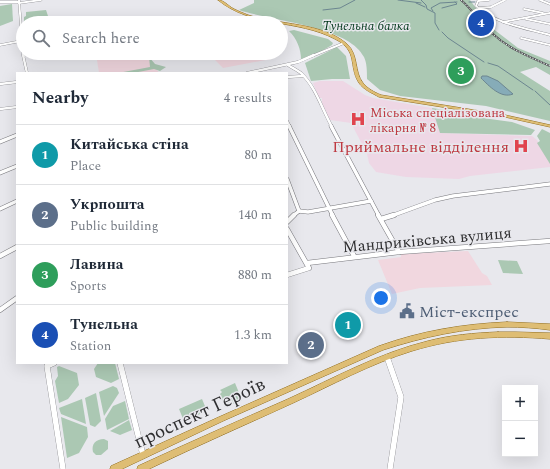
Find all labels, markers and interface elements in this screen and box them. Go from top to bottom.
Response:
pin: 4 [468,8,494,38]
search box [16,16,288,60]
park label: Тунельна балка [322,16,410,36]
icon: search [30,27,52,49]
text: Search here [62,27,140,50]
pin: 3 [448,56,474,86]
text: Nearby [32,85,88,111]
text: 4 results [224,88,272,108]
place label: Міська спеціалізована лікарня № 8 [370,103,506,138]
hospital icon: Міська спеціалізована лікарня № 8 [349,110,367,128]
text: Китайська стіна [70,133,189,156]
place label: Приймальне відділення [332,135,509,159]
hospital icon: Приймальне відділення [512,137,530,155]
text: 1 [41,145,49,165]
text: 80 m [245,145,272,165]
text: Place [70,156,101,176]
text: Укрпошта [70,193,144,216]
text: 2 [41,205,49,225]
text: 140 m [238,205,272,225]
text: Public building [70,216,159,236]
street label: Мандриківська вулиця [341,221,513,259]
text: Лавина [70,253,124,276]
text: 3 [41,265,49,285]
text: 880 m [238,265,272,285]
text: Sports [70,276,107,296]
your location [371,288,391,308]
place label: Міст-експрес [419,300,519,324]
public building icon: Міст-експрес [398,302,416,320]
pin: 1 [335,310,361,340]
text: Тунельна [70,313,138,336]
text: 4 [41,325,49,345]
text: 1.3 km [234,325,272,345]
pin: 2 [298,330,324,360]
text: Station [70,336,111,356]
street label: проспект Героїв [129,370,270,457]
map controls [502,385,538,457]
button: + [502,385,538,421]
button: − [502,421,538,457]

